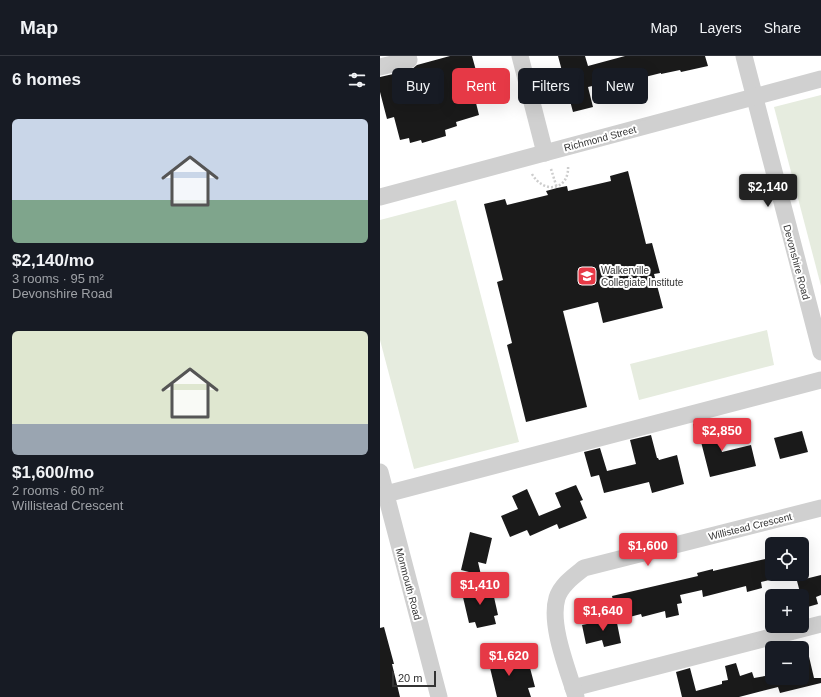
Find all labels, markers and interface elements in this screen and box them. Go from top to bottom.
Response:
text: Map [20,17,58,38]
text: Map [650,20,678,36]
text: Layers [700,20,742,36]
text: Share [764,20,801,36]
chip: Buy [392,68,444,104]
chip: Rent [452,68,510,104]
chip: Filters [518,68,584,104]
chip: New [592,68,648,104]
icon: filters [346,69,368,91]
text: 6 homes [12,70,81,89]
street label: Richmond Street [563,123,638,153]
icon: home [154,145,226,217]
pin: $2,140 [735,174,801,208]
text: $2,140 [748,179,788,194]
street label: Devonshire Road [781,223,812,301]
text: $2,140/mo [12,251,94,270]
school or university icon: Walkerville Collegiate Institute [576,265,598,287]
place label: Walkerville Collegiate Institute [601,265,684,288]
text: 3 rooms · 95 m² [12,271,104,286]
text: Devonshire Road [12,286,112,301]
icon: home [154,357,226,429]
pin: $2,850 [689,418,755,452]
text: $2,850 [702,423,742,438]
text: $1,600/mo [12,463,94,482]
text: 2 rooms · 60 m² [12,483,104,498]
text: Willistead Crescent [12,498,123,513]
street label: Willistead Crescent [707,511,793,542]
pin: $1,600 [615,533,681,567]
map controls [765,537,809,685]
button: locate [765,537,809,581]
text: $1,600 [628,538,668,553]
street label: Monmouth Road [394,547,423,621]
pin: $1,410 [447,572,513,606]
text: $1,410 [460,577,500,592]
button: + [765,589,809,633]
pin: $1,640 [570,598,636,632]
text: $1,640 [583,603,623,618]
button: − [765,641,809,685]
pin: $1,620 [476,643,542,677]
text: $1,620 [489,648,529,663]
scale bar [392,669,436,688]
text: 20 m [398,672,422,684]

